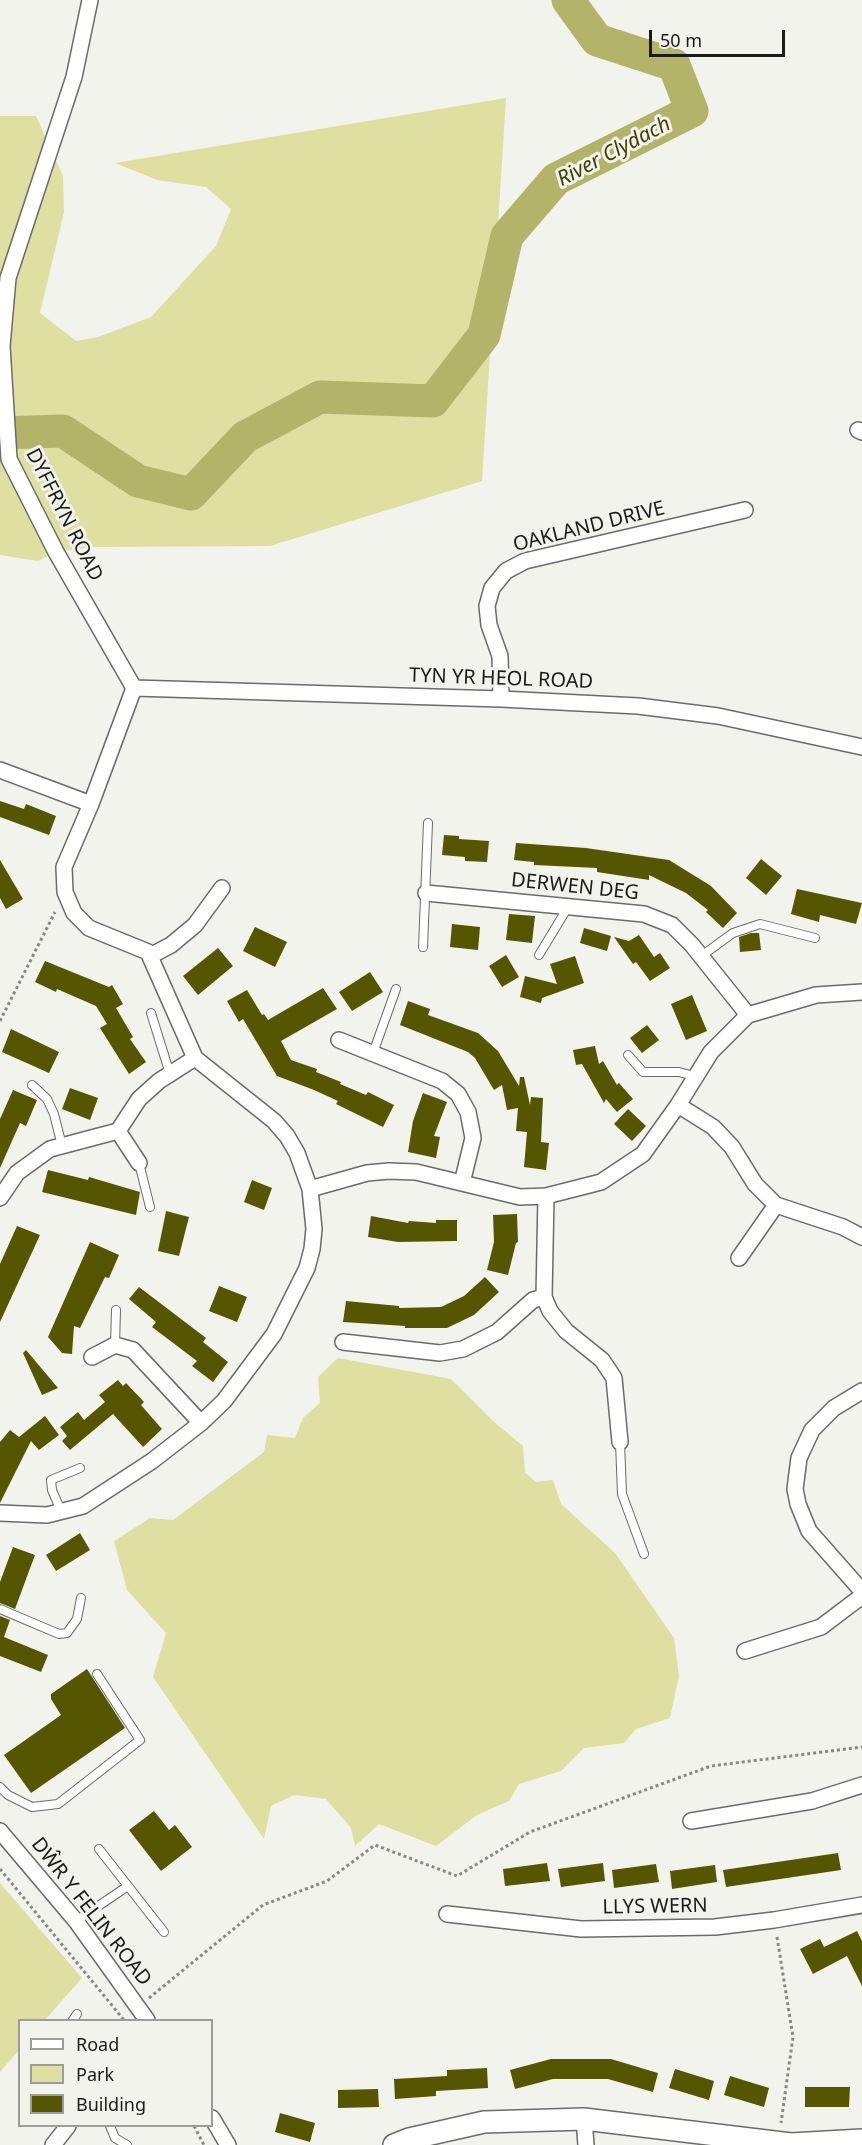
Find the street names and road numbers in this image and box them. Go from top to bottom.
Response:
street label: DYFFRYN ROAD [20,445,108,585]
street label: OAKLAND DRIVE [511,497,667,557]
street label: TYN YR HEOL ROAD [409,664,593,694]
street label: DERWEN DEG [510,868,640,906]
street label: DŴR Y FELIN ROAD [26,1833,156,1991]
street label: LLYS WERN [602,1894,708,1920]

